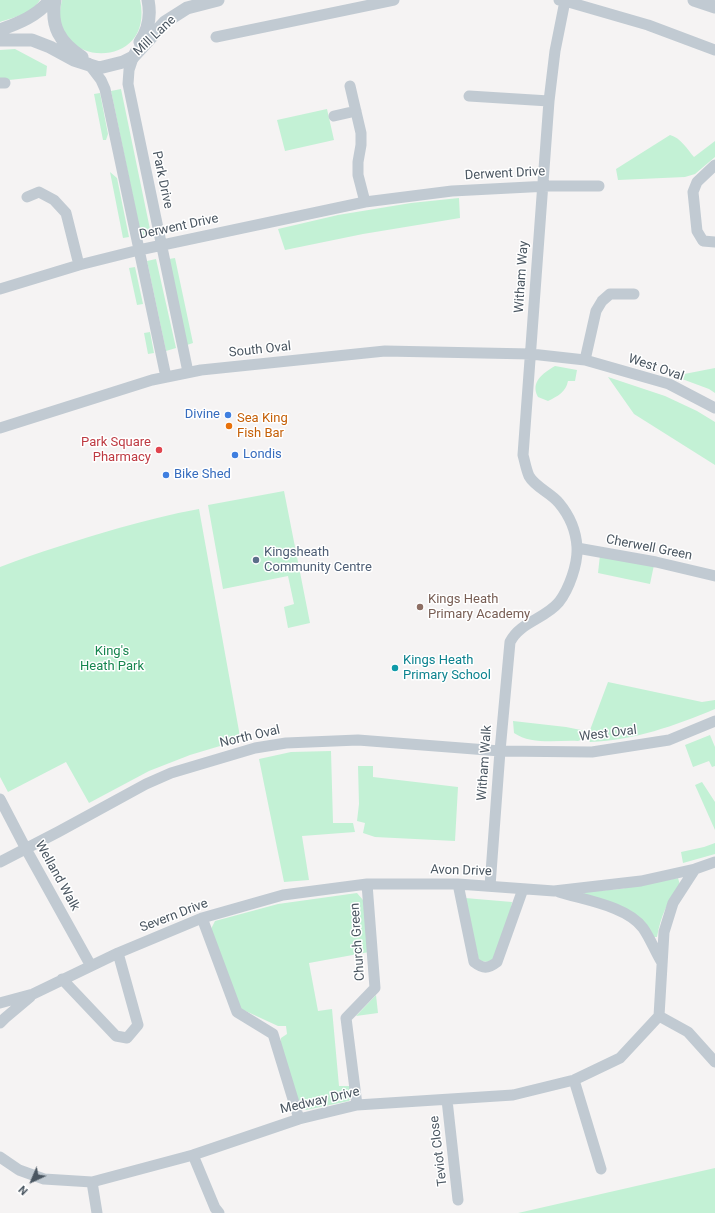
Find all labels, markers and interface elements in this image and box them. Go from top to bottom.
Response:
street label: Mill Lane [131,12,179,60]
street label: Park Drive [148,150,176,210]
street label: Derwent Drive [464,164,546,184]
street label: Derwent Drive [138,211,220,243]
street label: Witham Way [512,240,532,314]
street label: South Oval [228,339,292,361]
street label: West Oval [626,351,686,385]
place label: Divine [185,407,220,423]
marker: Divine [223,410,233,420]
place label: Sea King Fish Bar [237,411,288,442]
marker: Sea King Fish Bar [224,421,234,431]
place label: Park Square Pharmacy [81,435,151,466]
marker: Park Square Pharmacy [154,445,164,455]
place label: Londis [243,447,282,463]
marker: Londis [230,450,240,460]
place label: Bike Shed [174,467,231,483]
marker: Bike Shed [161,470,171,480]
street label: Cherwell Green [605,532,693,564]
place label: Kingsheath Community Centre [264,545,372,576]
marker: Kingsheath Community Centre [251,555,261,565]
place label: Kings Heath Primary Academy [428,592,530,623]
marker: Kings Heath Primary Academy [415,602,425,612]
park label: King's Heath Park [80,644,144,675]
place label: Kings Heath Primary School [403,653,491,684]
marker: Kings Heath Primary School [390,663,400,673]
street label: North Oval [218,722,282,752]
street label: West Oval [578,723,638,745]
street label: Witham Walk [475,725,495,801]
street label: Welland Walk [31,838,83,914]
street label: Avon Drive [430,862,492,880]
street label: Severn Drive [138,896,210,936]
street label: Church Green [347,902,369,982]
street label: Medway Drive [279,1084,361,1118]
street label: Teviot Close [427,1115,451,1187]
north arrow [12,1161,52,1201]
text: N [16,1183,31,1197]

